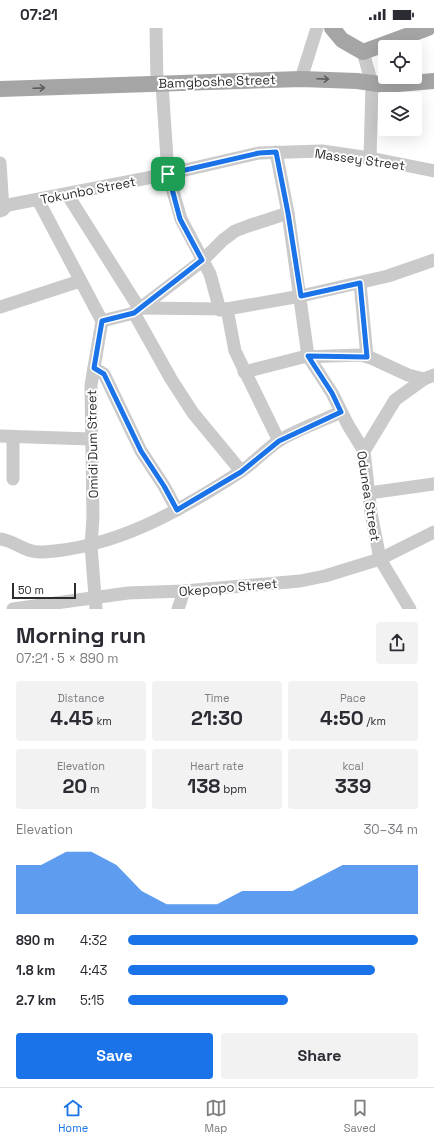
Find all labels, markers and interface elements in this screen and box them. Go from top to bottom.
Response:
text: 07:21 [20,5,58,24]
map controls [378,40,422,136]
button: locate [378,40,422,84]
street label: Bamgboshe Street [158,71,276,92]
one-way arrow [316,76,329,83]
one-way arrow [32,84,45,92]
button: layers [378,92,422,136]
street label: Massey Street [314,145,406,174]
pin [151,157,185,191]
icon: arrive [157,163,179,185]
street label: Tokunbo Street [39,173,137,208]
street label: Omidi Dum Street [83,389,102,499]
street label: Odunea Street [353,450,384,542]
street label: Okepopo Street [178,575,278,600]
scale bar [12,581,76,600]
text: 50 m [18,583,44,597]
text: Morning run [16,621,146,649]
button: share [376,622,418,664]
text: 07:21 · 5 × 890 m [16,650,119,667]
text: Distance [58,691,104,705]
text: Time [204,691,230,705]
text: Pace [340,691,366,705]
text: 4.45 [50,705,94,731]
text: 21:30 [191,705,243,731]
text: 4:50 [320,705,364,731]
text: km [94,714,112,728]
text: /km [364,714,386,728]
text: Elevation [57,759,105,773]
text: Heart rate [190,759,244,773]
text: kcal [342,759,364,773]
text: 20 [62,773,87,799]
text: 138 [187,773,220,799]
text: 339 [335,773,371,799]
text: m [87,782,100,796]
text: bpm [220,782,247,796]
text: Elevation [16,821,73,838]
text: 30–34 m [363,821,418,838]
text: 890 m [16,932,55,949]
text: 4:32 [80,932,107,949]
text: 1.8 km [16,962,55,979]
text: 4:43 [80,962,107,979]
text: 2.7 km [16,992,56,1009]
text: 5:15 [80,992,104,1009]
button: Save [16,1033,213,1079]
button: Share [221,1033,418,1079]
tab: Home [58,1097,88,1135]
tab: Map [204,1097,227,1135]
tab: Saved [344,1097,376,1135]

